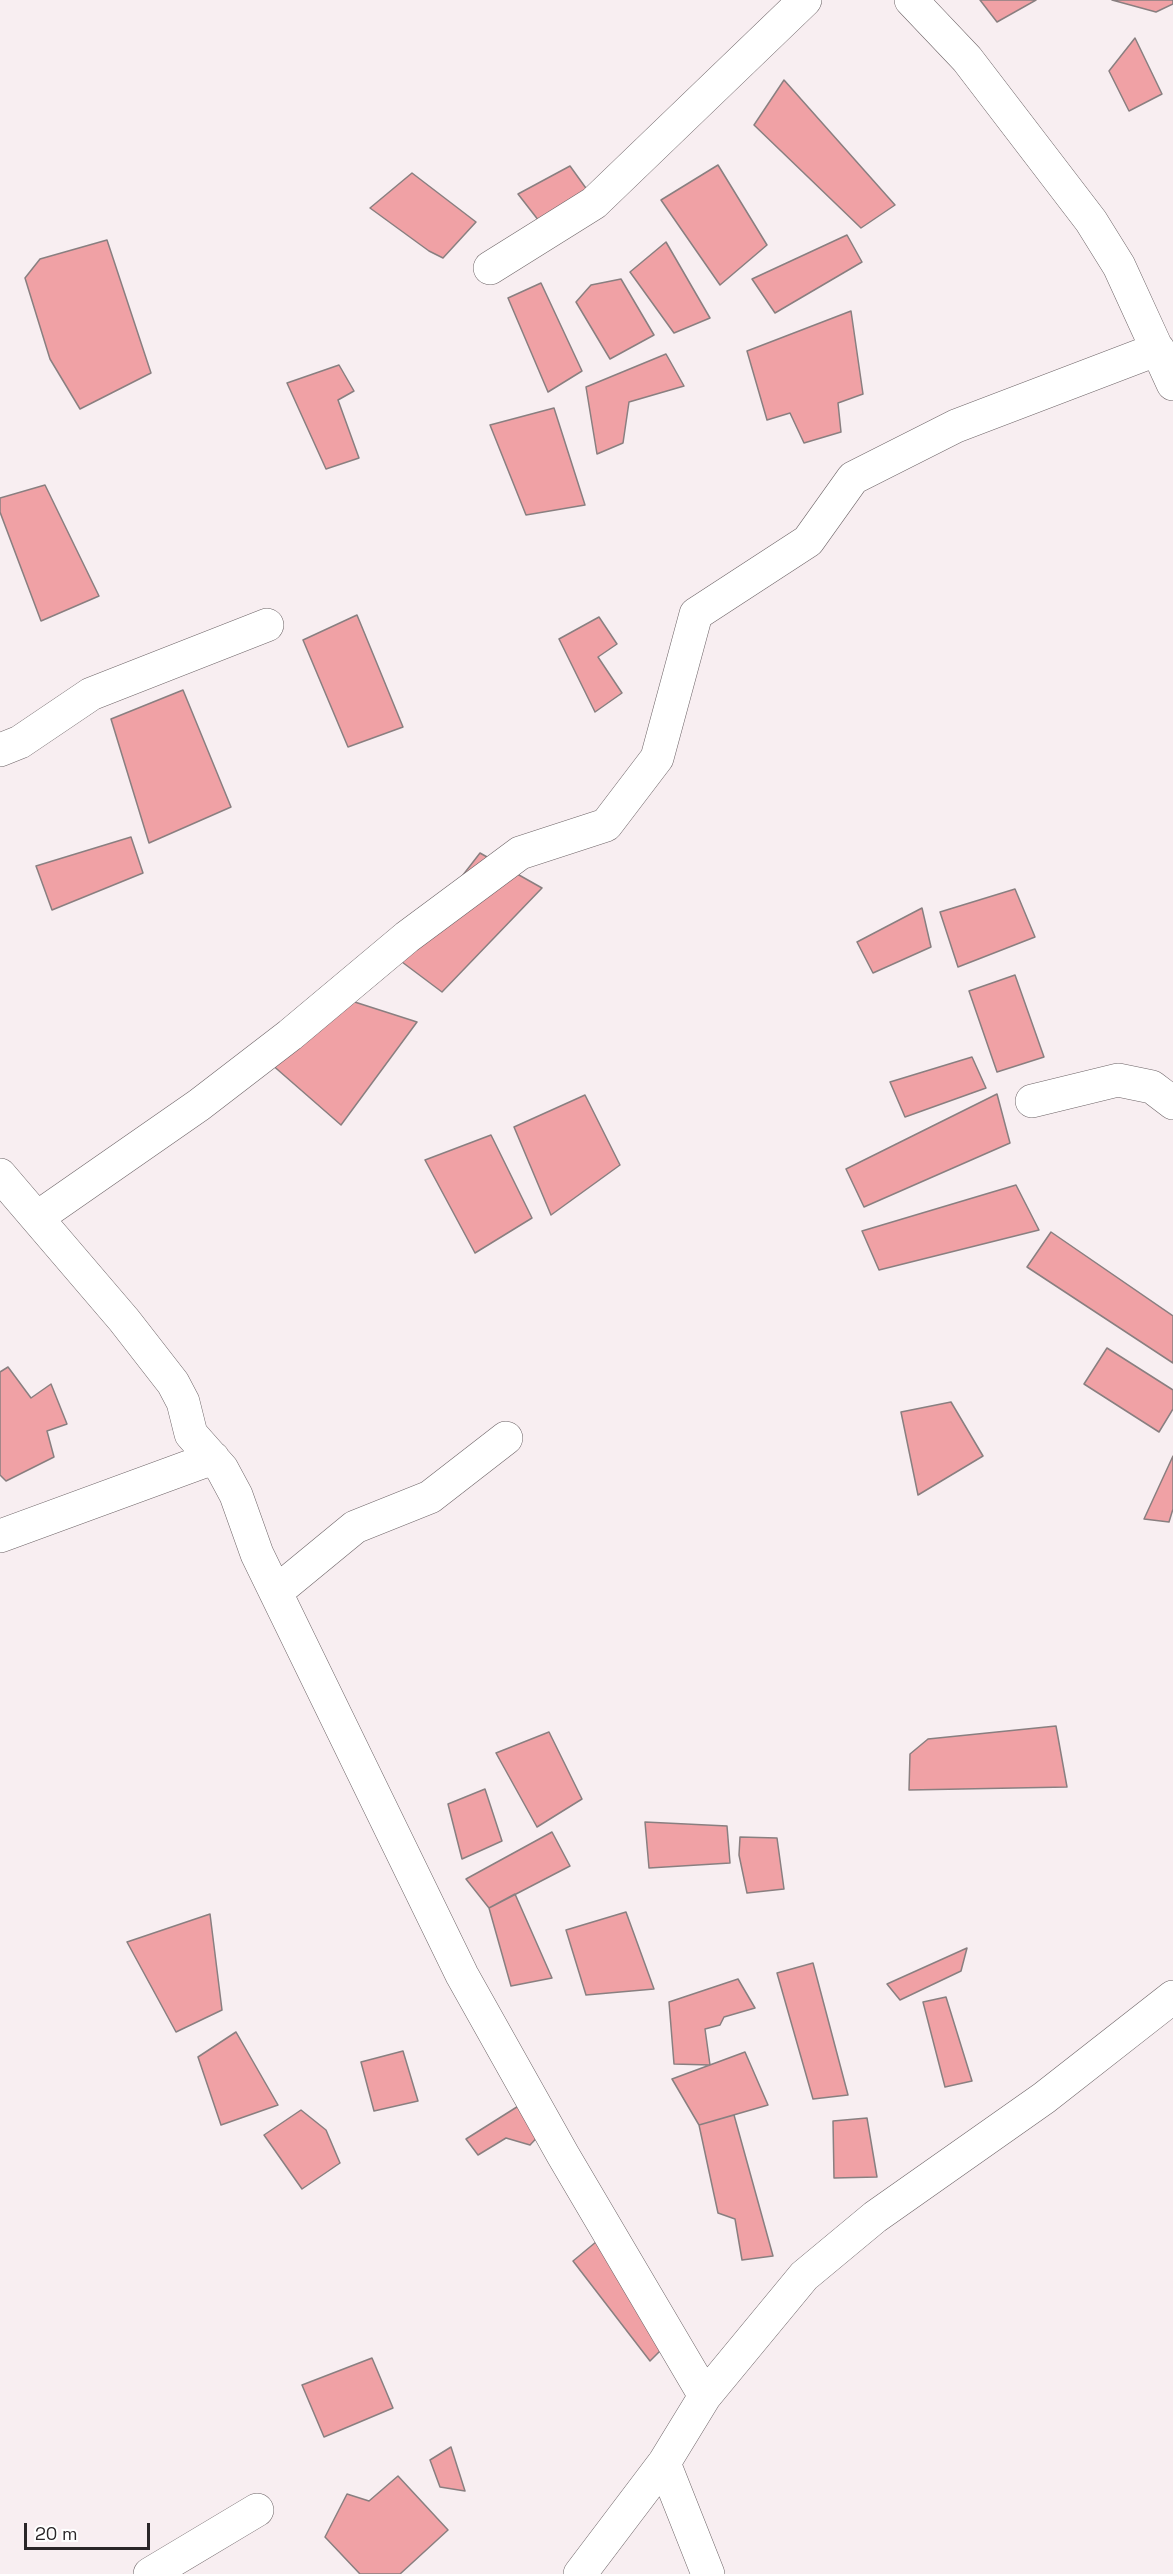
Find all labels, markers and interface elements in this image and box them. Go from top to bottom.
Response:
scale bar [27,2511,153,2549]
text: 20 m [35,2522,78,2545]

